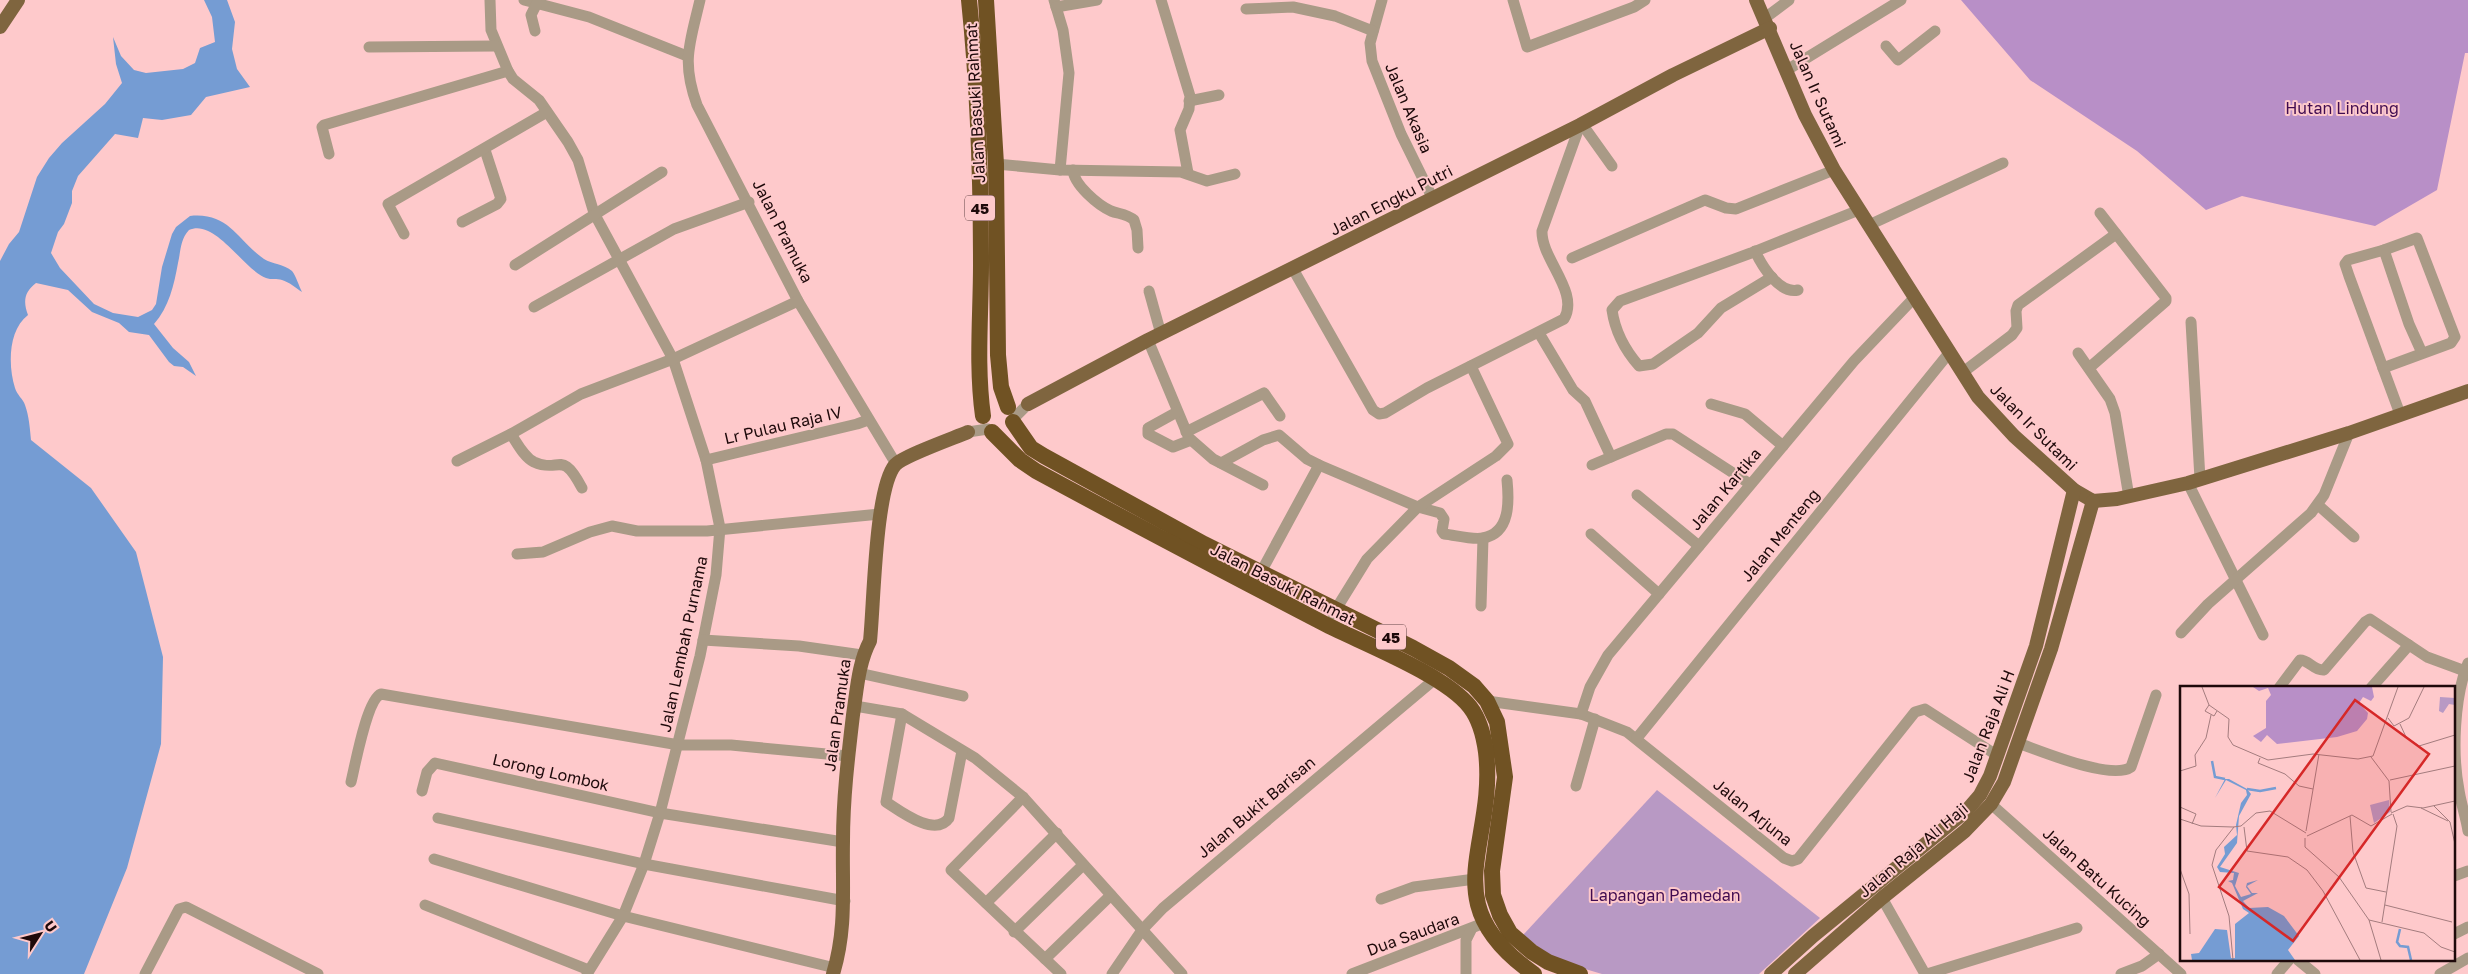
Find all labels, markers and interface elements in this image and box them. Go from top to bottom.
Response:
street label: Jalan Basuki Rahmat [961,22,989,184]
street label: Jalan Ir Sutami [1785,37,1851,151]
street label: Jalan Akasia [1381,60,1437,156]
park label: Hutan Lindung [2285,98,2399,118]
street label: Jalan Engku Putri [1326,160,1456,240]
street label: Jalan Pramuka [748,176,818,286]
road number: 45 [965,196,995,220]
street label: Jalan Ir Sutami [1986,379,2082,475]
street label: Lr Pulau Raja IV [722,402,844,448]
street label: Jalan Kartika [1685,444,1765,534]
street label: Jalan Menteng [1736,484,1824,586]
street label: Jalan Basuki Rahmat [1207,539,1359,629]
street label: Jalan Lembah Purnama [655,554,711,734]
road number: 45 [1376,624,1406,650]
street label: Jalan Pramuka [819,658,855,772]
street label: Jalan Raja Ali H [1957,667,2019,785]
inset map [2180,686,2456,962]
street label: Lorong Lombok [491,749,611,795]
street label: Jalan Bukit Barisan [1193,752,1319,862]
street label: Jalan Arjuna [1710,774,1796,850]
street label: Jalan Raja Ali Haji [1854,798,1972,902]
street label: Jalan Batu Kucing [2039,823,2155,931]
park label: Lapangan Pamedan [1589,885,1741,905]
street label: Dua Saudara [1364,908,1462,960]
north arrow [15,909,65,959]
text: U [41,917,61,935]

